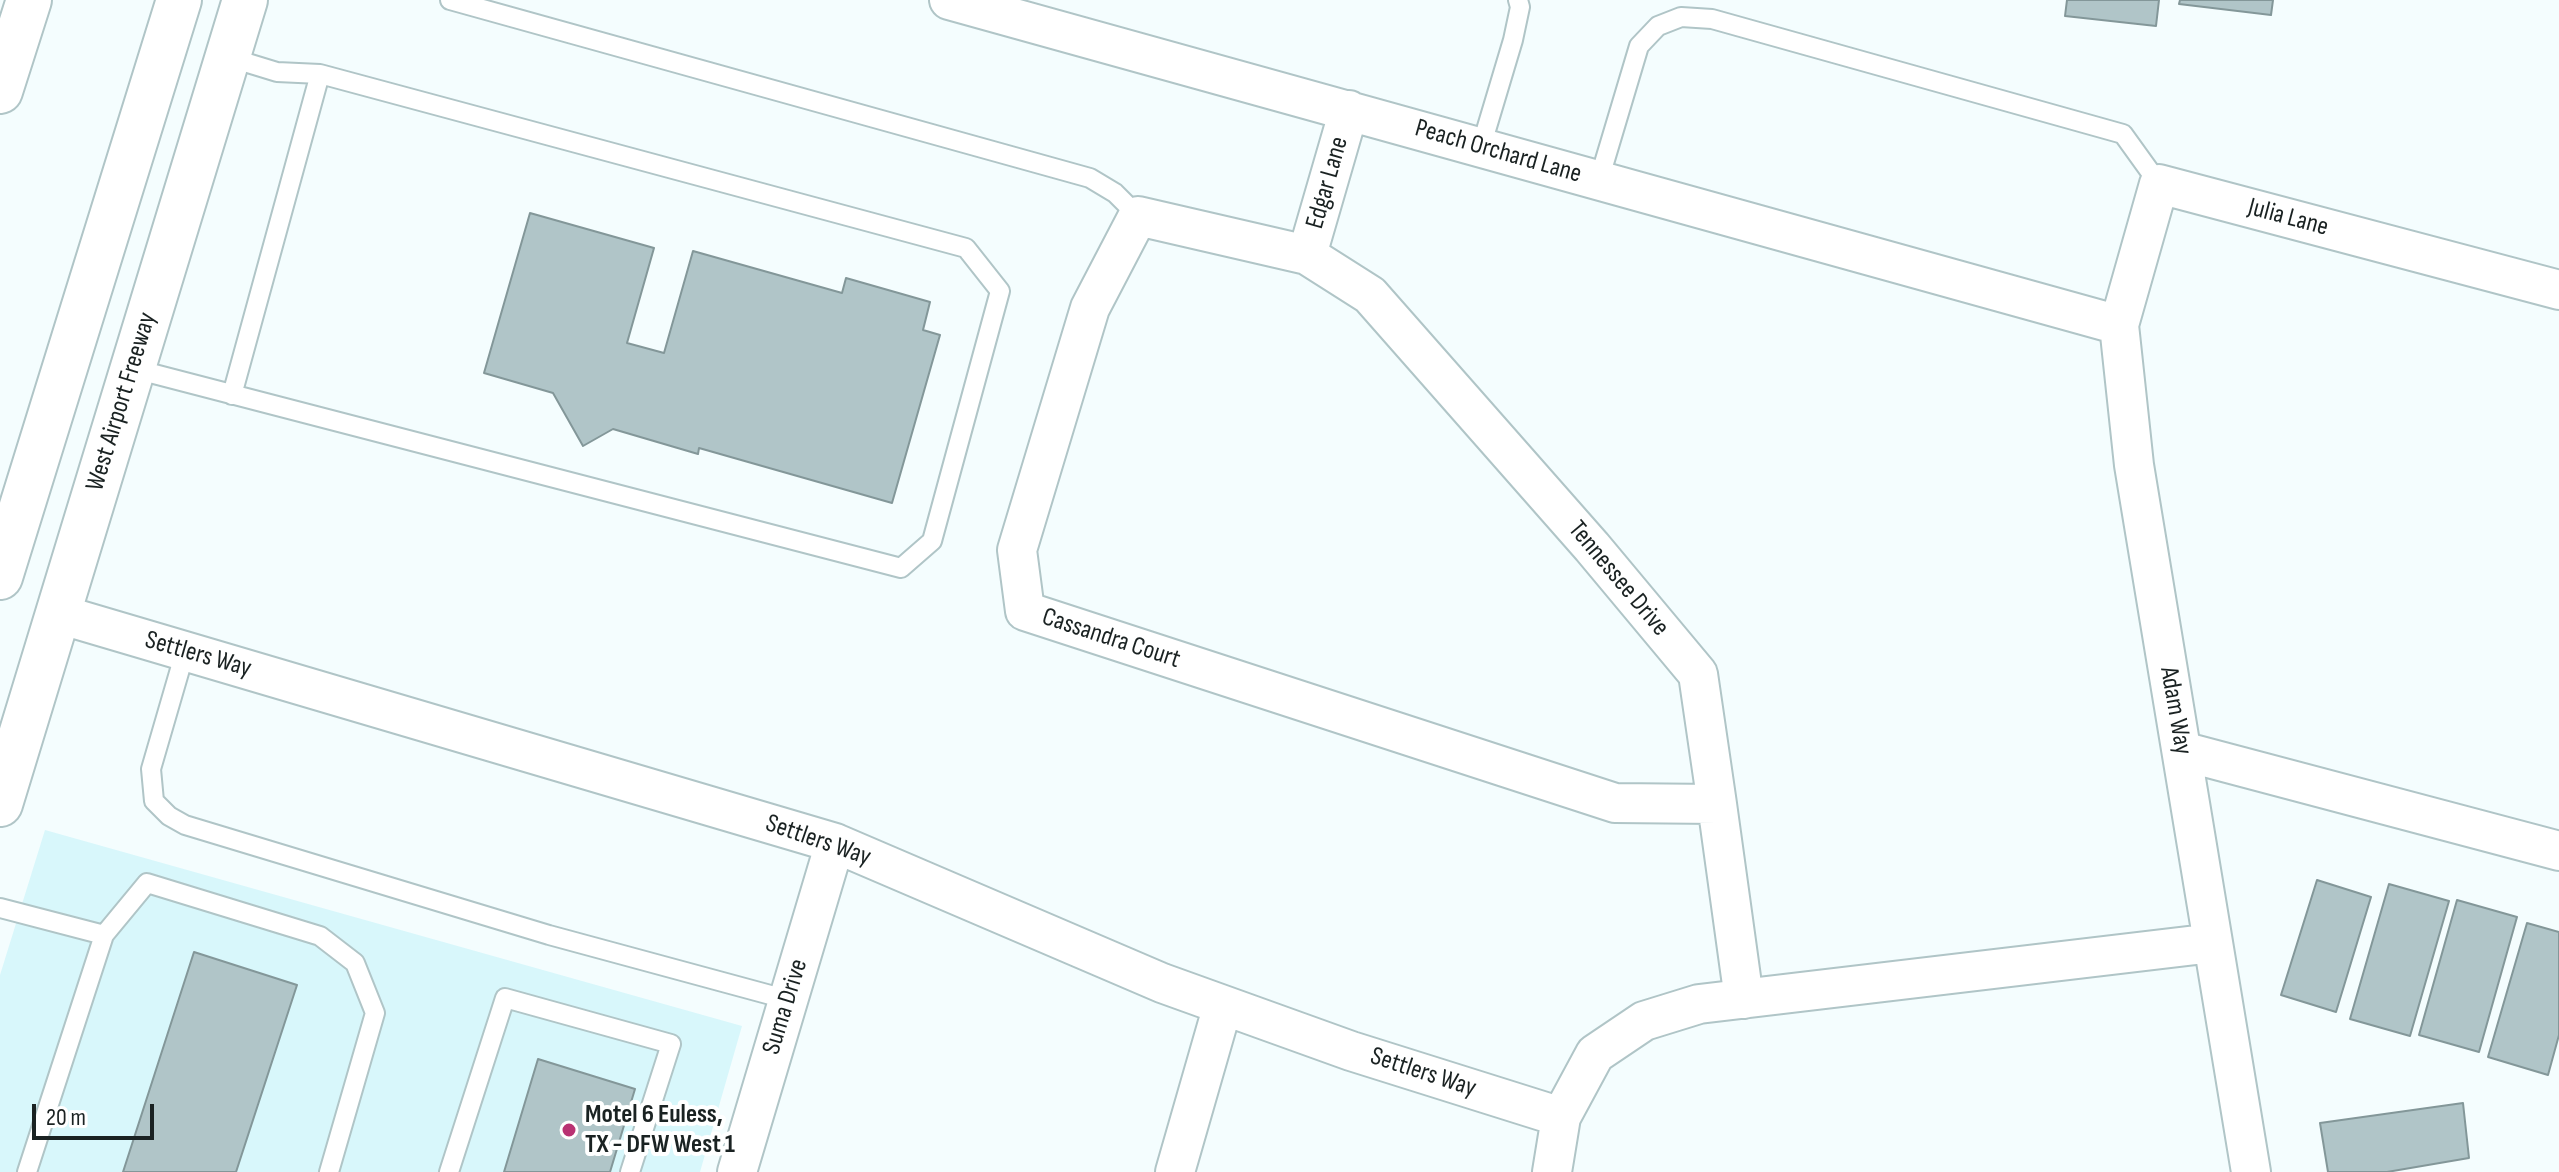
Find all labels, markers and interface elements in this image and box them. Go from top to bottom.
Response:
street label: Peach Orchard Lane [1411,113,1585,191]
street label: Edgar Lane [1300,133,1356,233]
street label: Julia Lane [2244,192,2332,244]
street label: West Airport Freeway [80,309,164,495]
street label: Tennessee Drive [1561,515,1675,643]
street label: Cassandra Court [1038,602,1184,676]
street label: Settlers Way [141,625,255,685]
street label: Adam Way [2152,665,2198,757]
street label: Settlers Way [761,808,875,874]
street label: Suma Drive [757,955,815,1059]
street label: Settlers Way [1366,1041,1480,1105]
scale bar [36,1088,158,1138]
place label: Motel 6 Euless, TX - DFW West 1 [585,1099,735,1160]
text: 20 m [46,1103,86,1132]
marker: Motel 6 Euless, TX - DFW West 1 [560,1121,578,1139]

